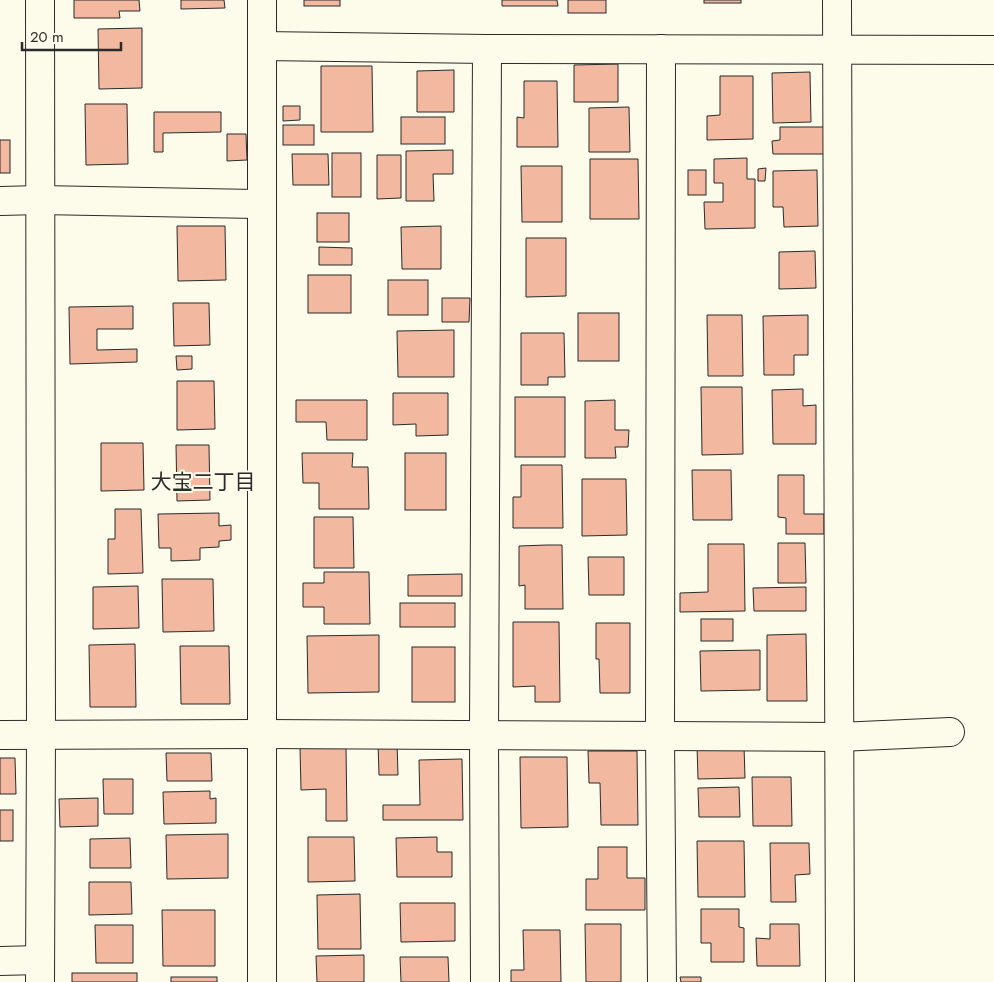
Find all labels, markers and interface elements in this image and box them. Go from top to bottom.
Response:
scale bar [22,20,121,52]
text: 20 m [30,26,64,48]
district label: 大宝二丁目 [151,467,256,497]

